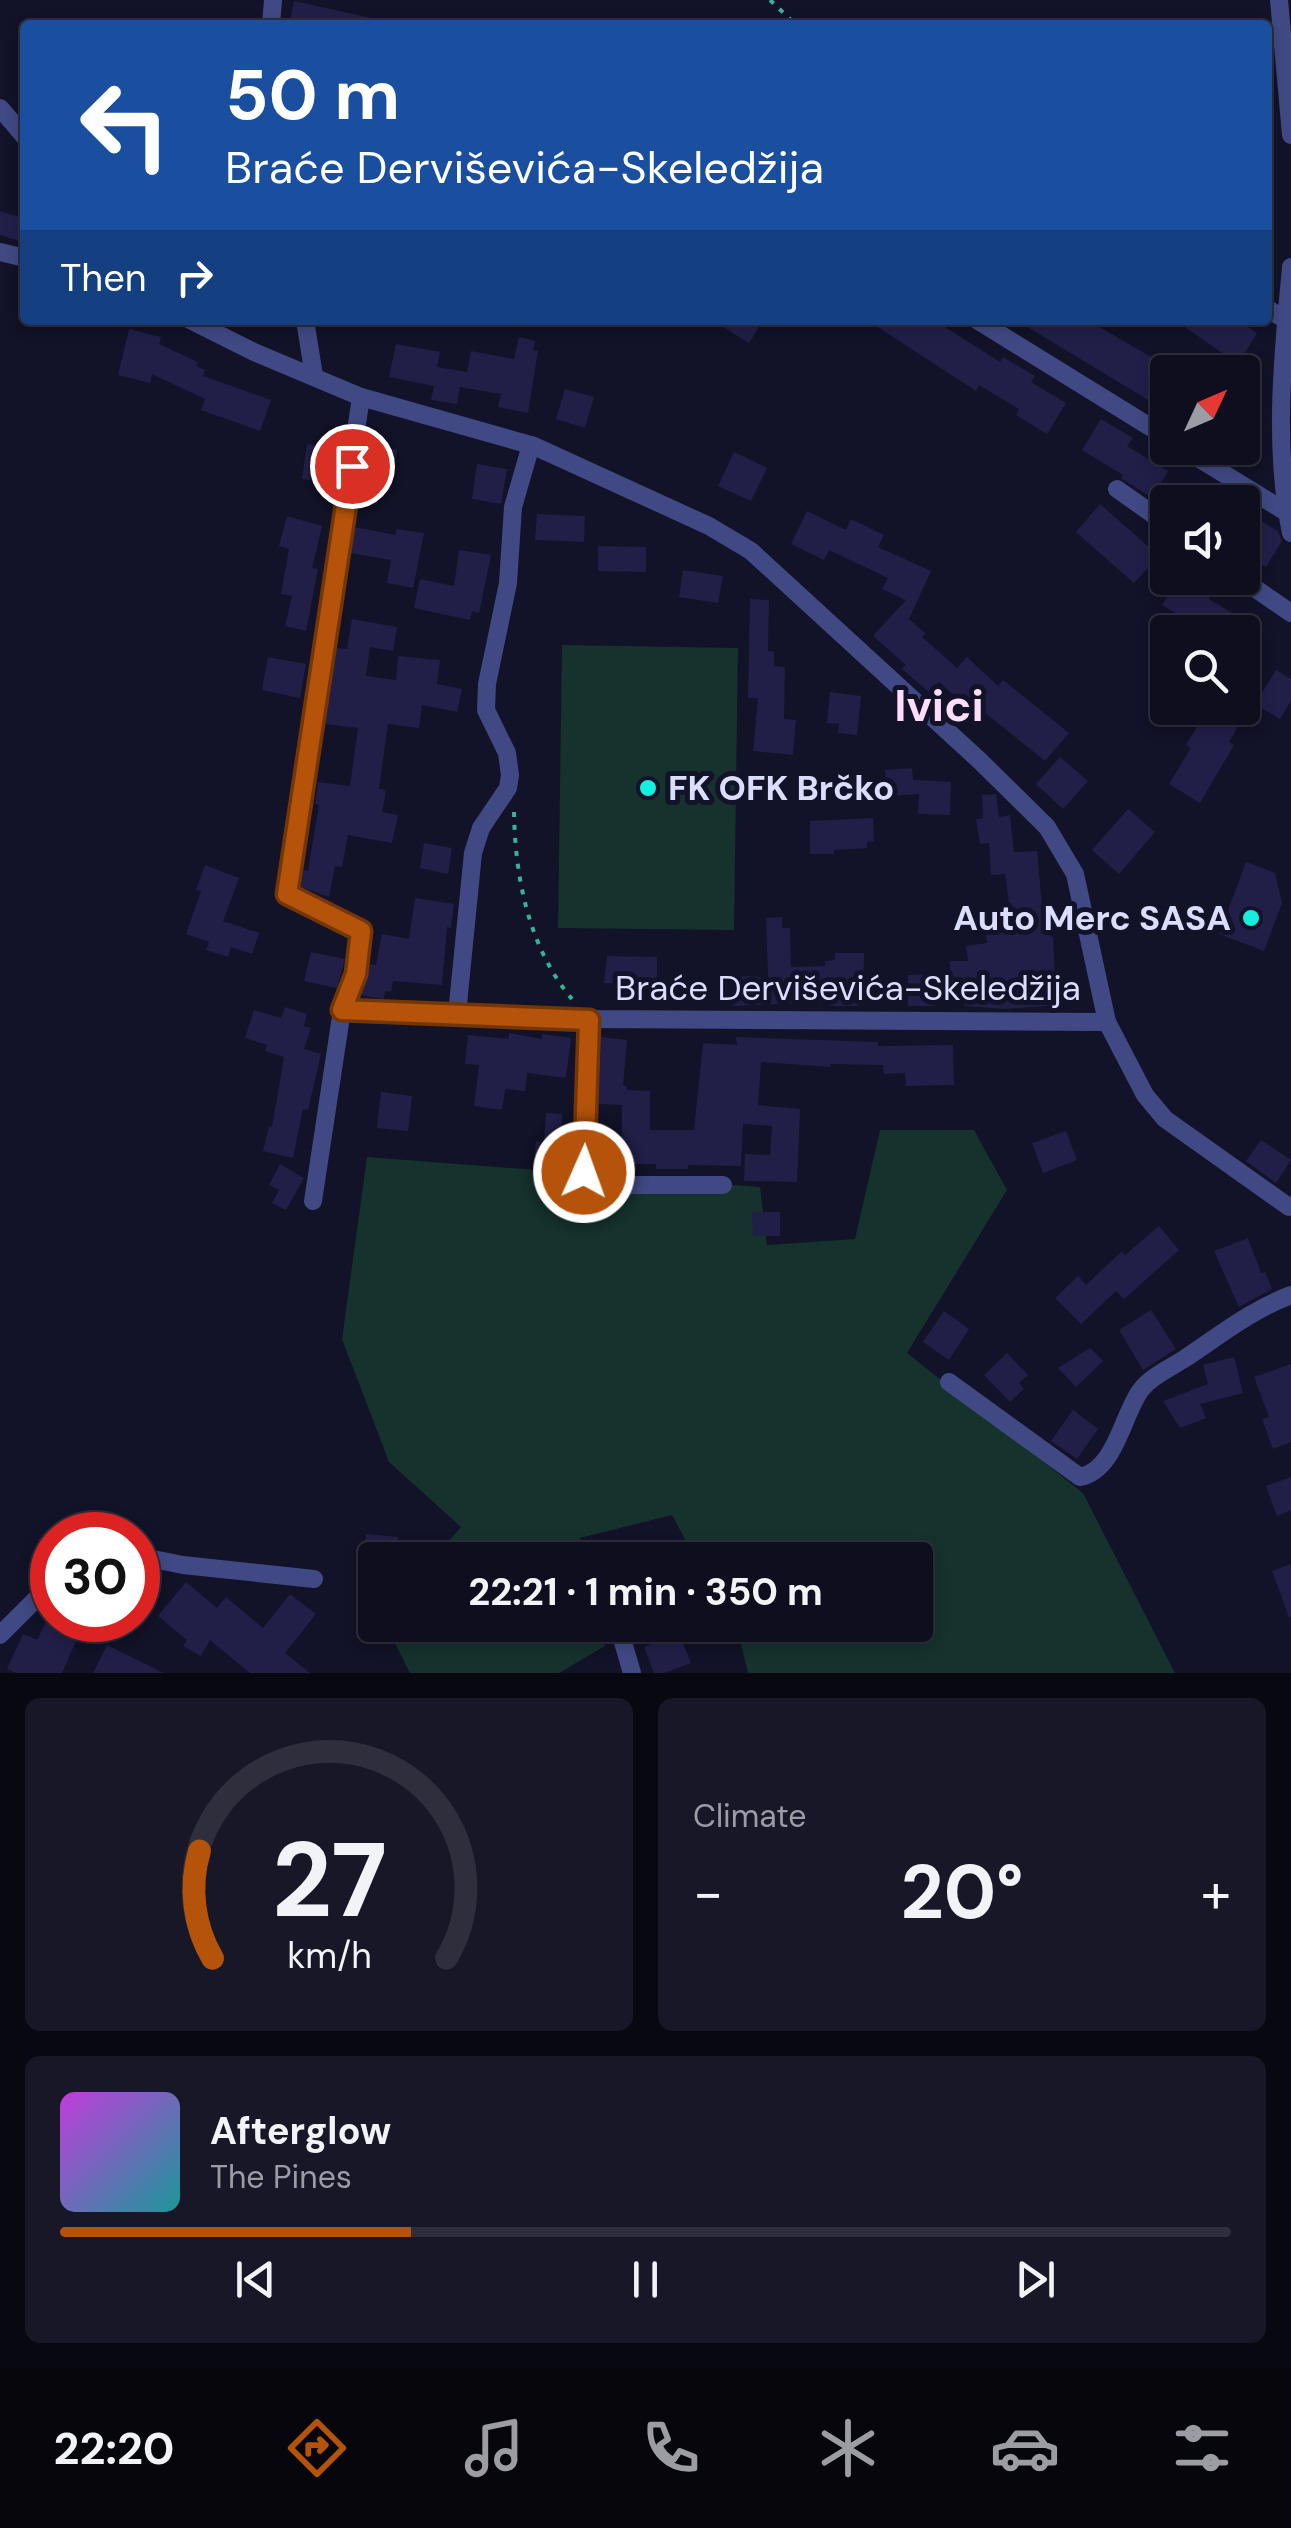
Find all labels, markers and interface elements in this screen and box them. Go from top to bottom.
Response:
text: 50 m [225,50,400,141]
icon: left [60,60,190,190]
text: Braće Derviševića-Skeledžija [225,138,824,197]
icon: right [167,250,222,305]
text: Then [60,253,147,303]
north arrow [1150,355,1260,465]
map controls [1150,355,1260,725]
pin [310,424,395,509]
icon: arrive [325,439,380,494]
button: sound [1150,485,1260,595]
button: search [1150,615,1260,725]
district label: Ivici [894,676,984,735]
place label: FK OFK Brčko [668,765,894,811]
marker: FK OFK Brčko [637,777,659,799]
place label: Auto Merc SASA [953,895,1231,941]
marker: Auto Merc SASA [1240,907,1262,929]
street label: Braće Derviševića-Skeledžija [615,965,1081,1011]
position arrow [532,1120,636,1224]
speed limit sign: 30 [30,1512,160,1642]
text: 22:21 · 1 min · 350 m [468,1567,823,1617]
text: Climate [693,1795,807,1837]
text: 27 [271,1813,387,1948]
text: 20° [901,1844,1024,1941]
text: − [693,1857,723,1929]
text: + [1201,1857,1231,1929]
text: km/h [287,1933,371,1979]
text: Afterglow [210,2106,391,2156]
text: The Pines [210,2156,352,2198]
icon: previous [228,2252,283,2307]
icon: pause [618,2252,673,2307]
icon: next [1008,2252,1063,2307]
icon: directions [282,2413,352,2483]
icon: music [459,2413,529,2483]
icon: phone [636,2413,706,2483]
icon: climate [813,2413,883,2483]
icon: car [990,2413,1060,2483]
icon: filters [1167,2413,1237,2483]
text: 22:20 [54,2419,174,2478]

